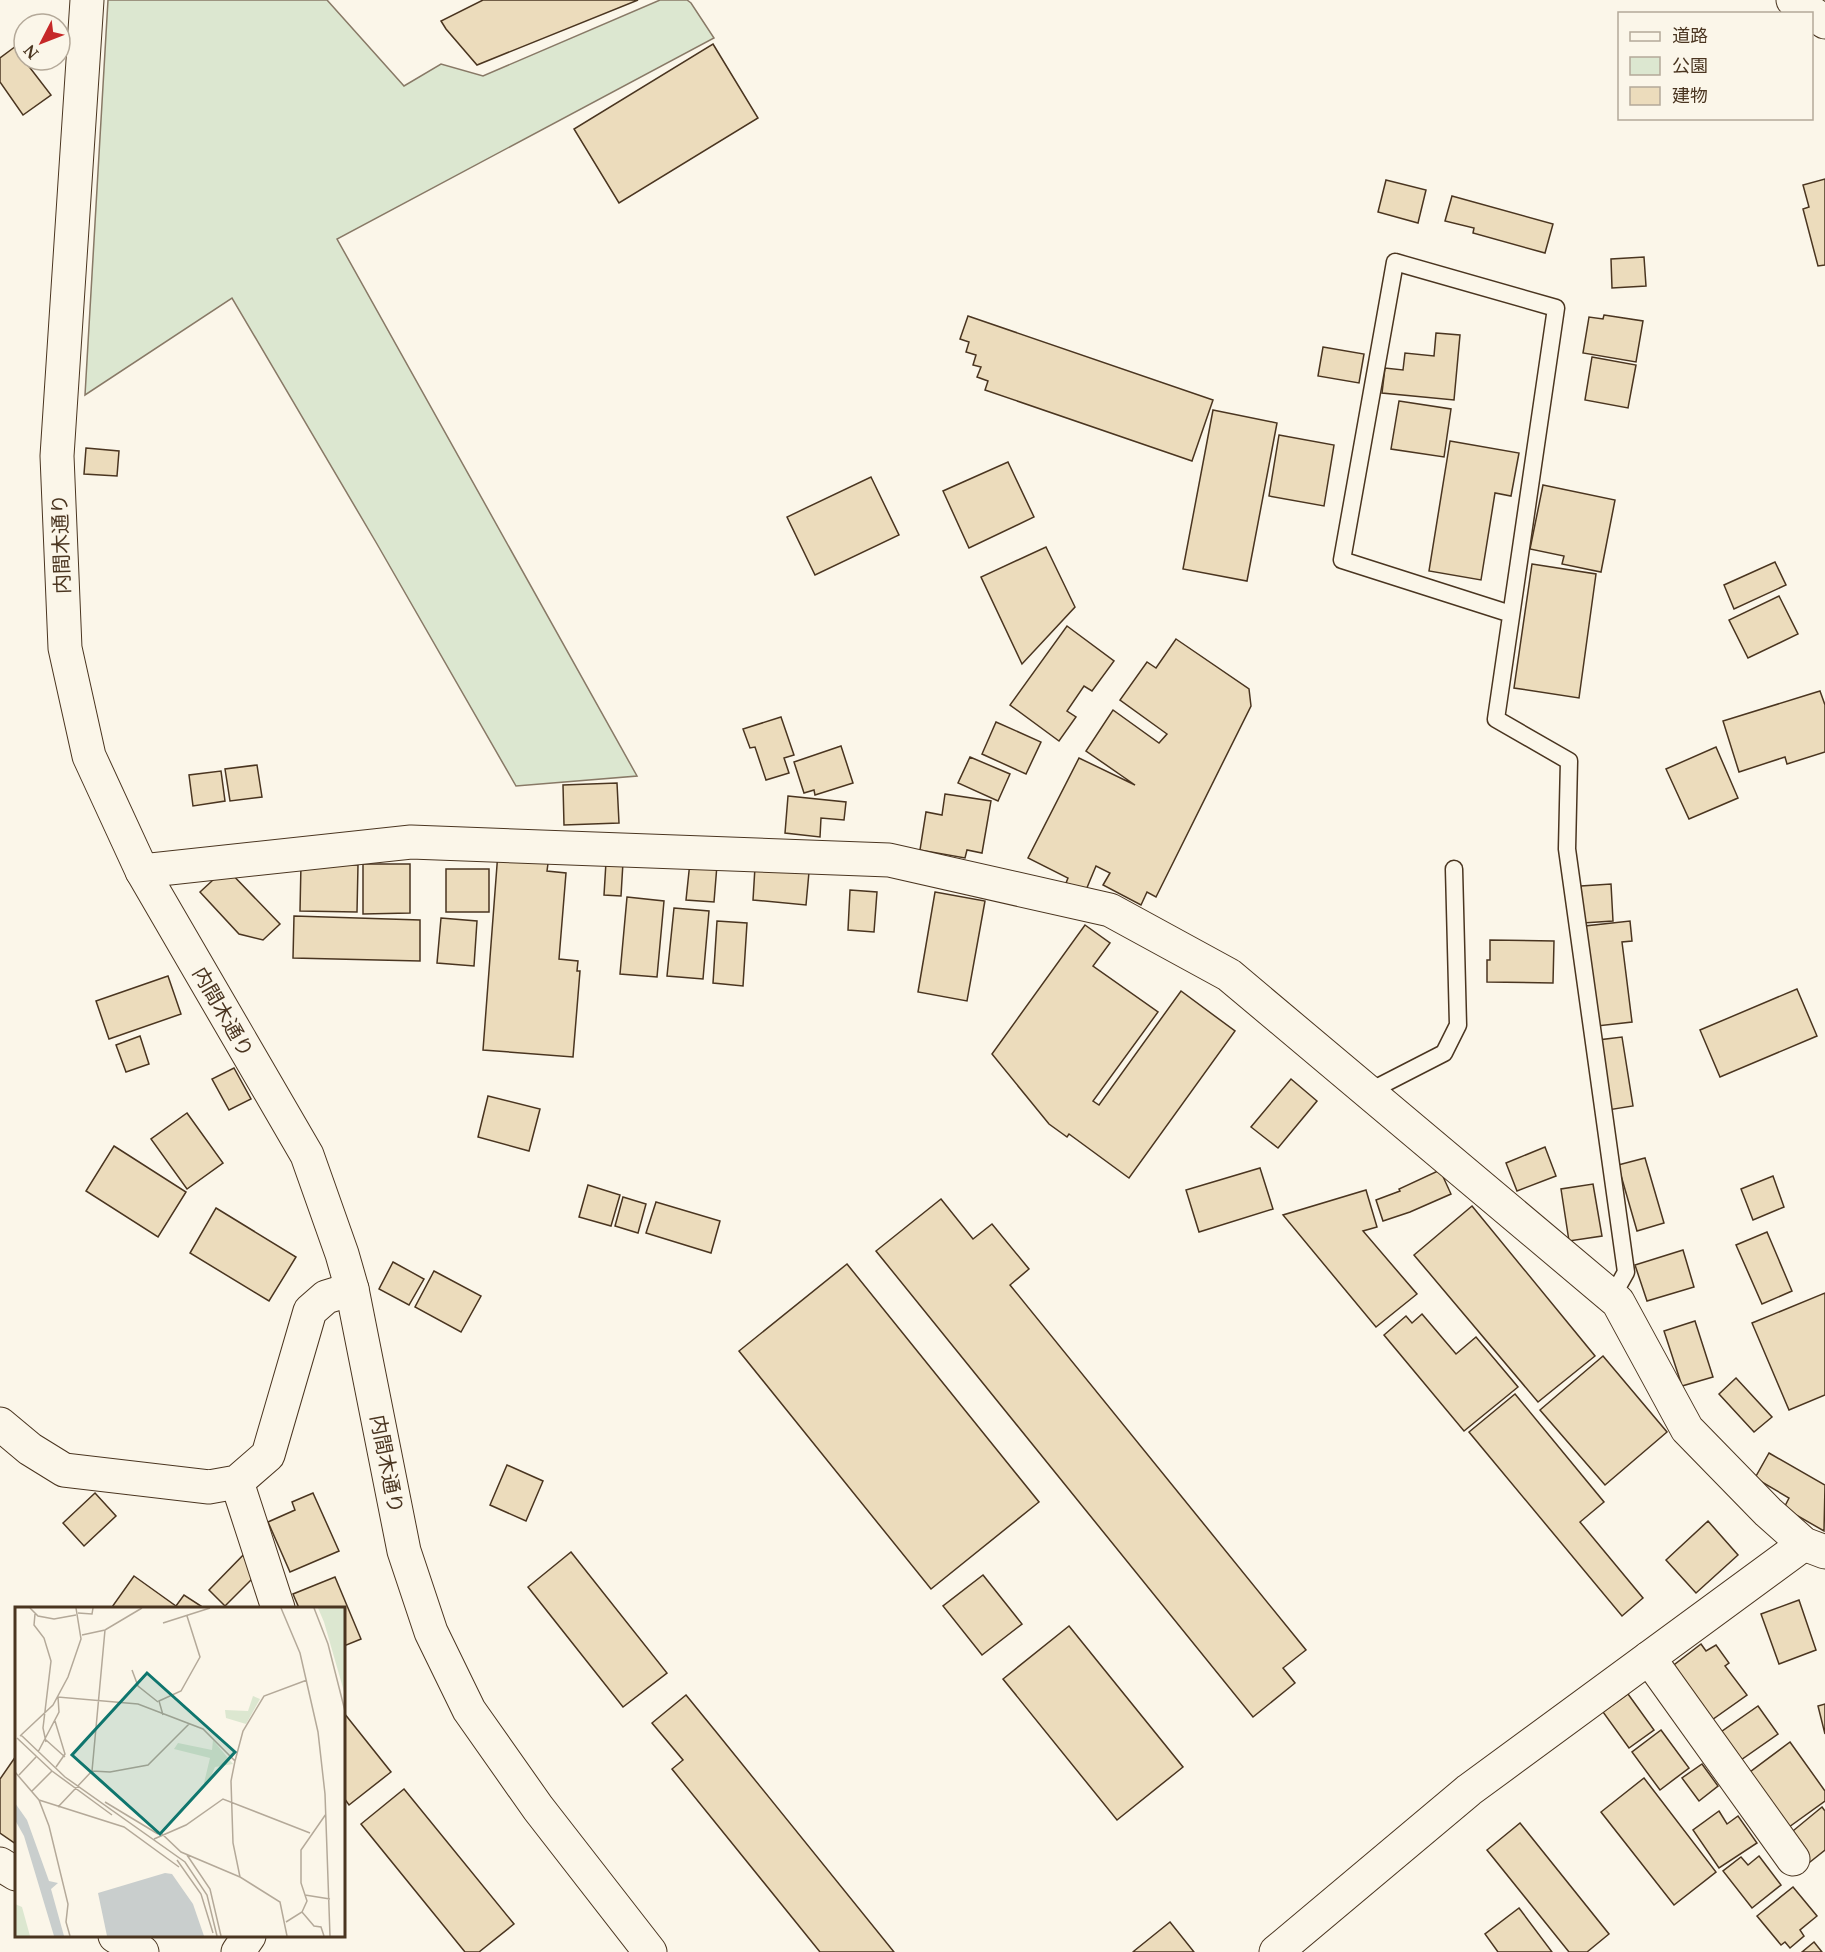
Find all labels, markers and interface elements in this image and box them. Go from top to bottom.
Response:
north arrow [12,12,72,72]
legend [1618,12,1813,120]
text: 道路 [1672,23,1708,47]
text: N [18,40,43,64]
text: 公園 [1672,53,1708,77]
text: 建物 [1672,83,1708,107]
street label: 内間木通り [45,494,76,594]
street label: 内間木通り [187,962,260,1062]
street label: 内間木通り [365,1412,410,1516]
inset map [15,1607,345,1937]

